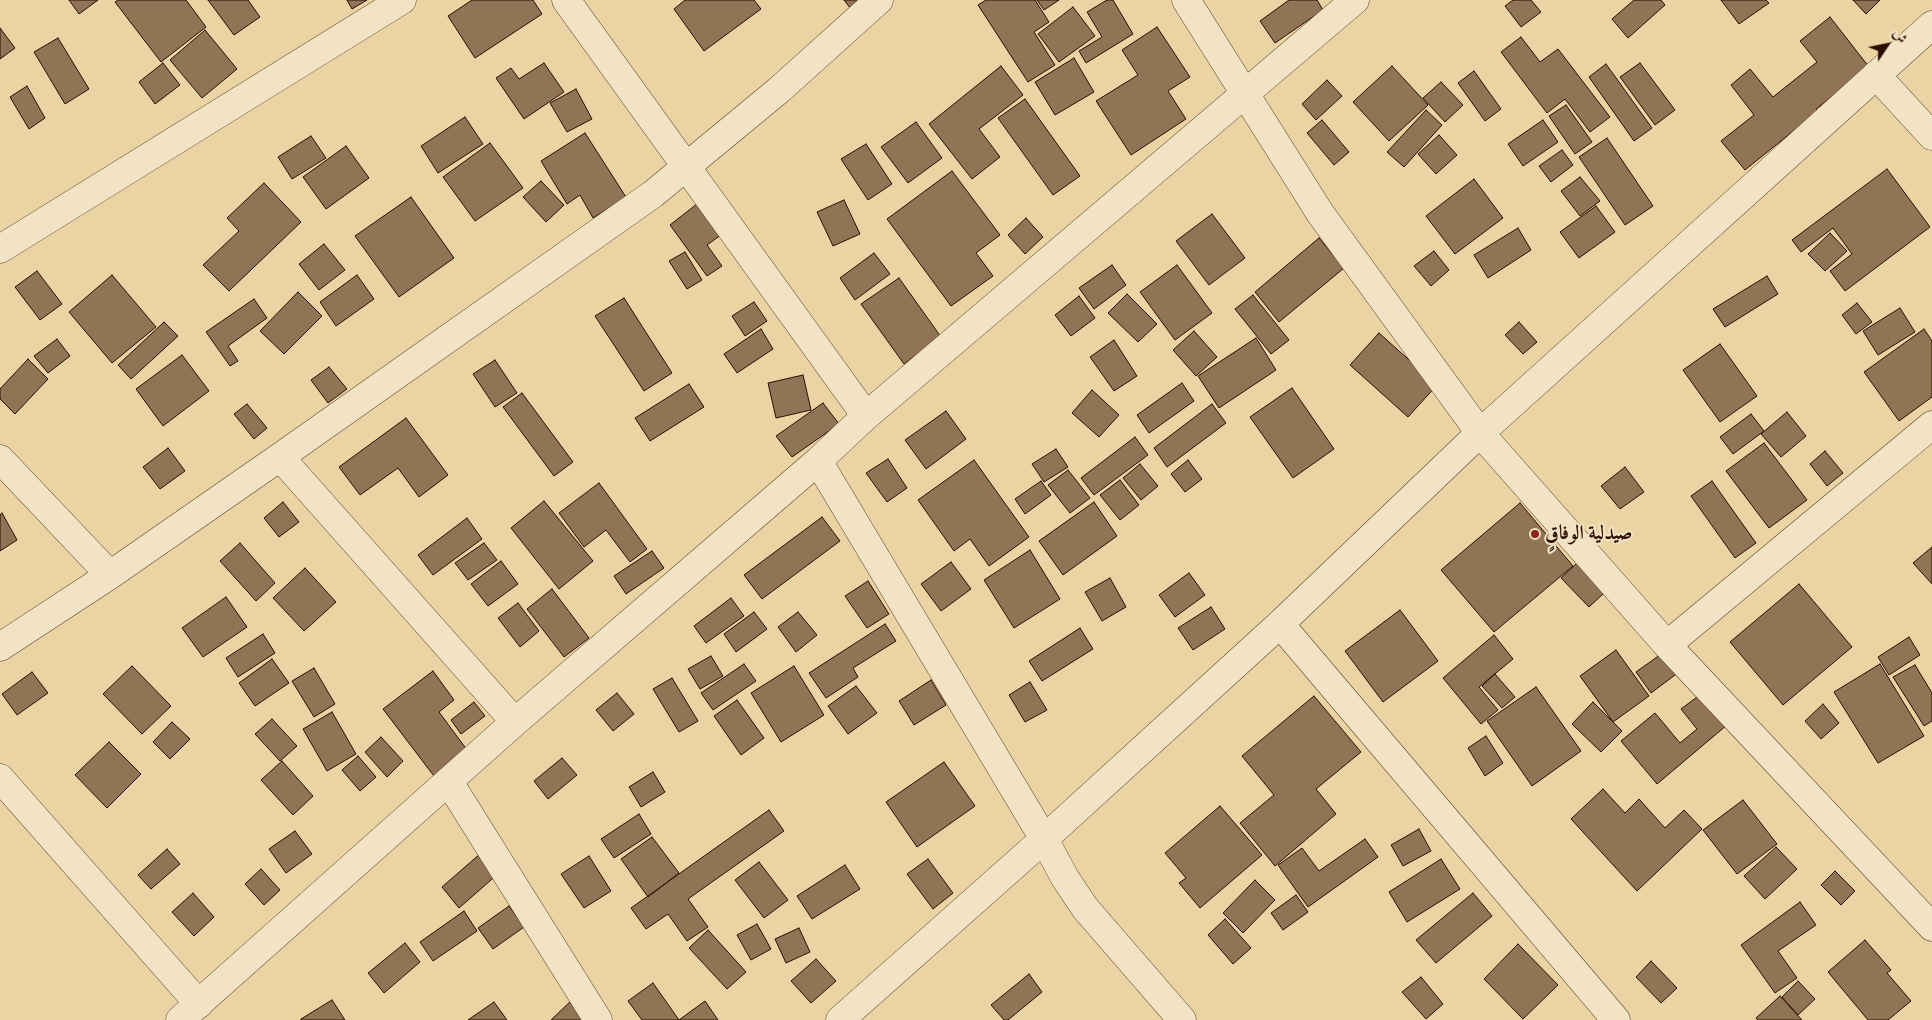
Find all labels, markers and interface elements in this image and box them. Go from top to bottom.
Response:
north arrow [1862,20,1912,70]
text: ش [1889,26,1911,47]
place label: صيدلية الوفاقٍ [1545,522,1632,546]
marker: صيدلية الوفاقٍ [1529,528,1541,540]

